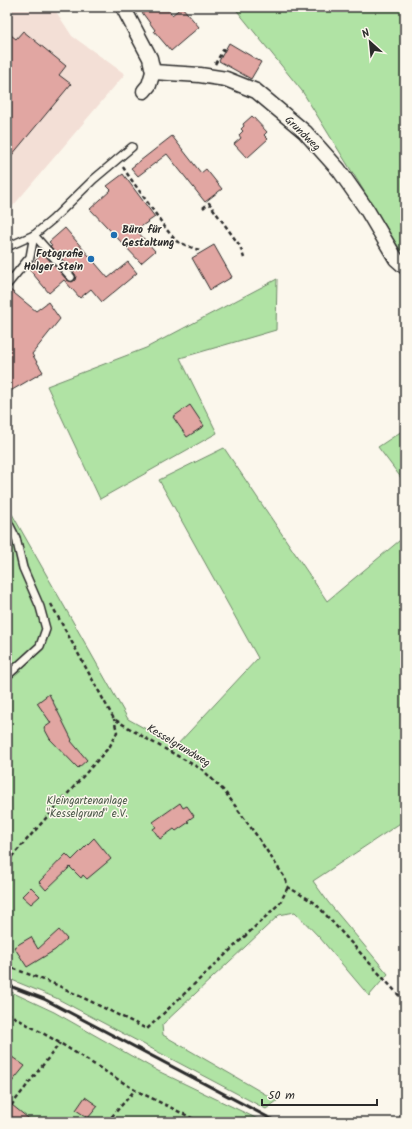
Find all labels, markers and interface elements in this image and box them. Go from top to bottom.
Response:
north arrow [350,22,390,62]
text: N [359,24,373,44]
street label: Grundweg [280,112,325,156]
place label: Büro für Gestaltung [122,221,174,252]
marker: Büro für Gestaltung [109,230,119,240]
place label: Fotografie Holger Stein [24,245,84,276]
marker: Fotografie Holger Stein [86,254,96,264]
street label: Kesselgrundweg [143,720,214,772]
park label: Kleingartenanlage "Kesselgrund" e.V. [46,792,128,823]
scale bar [262,1081,377,1107]
text: 50 m [268,1086,295,1105]

